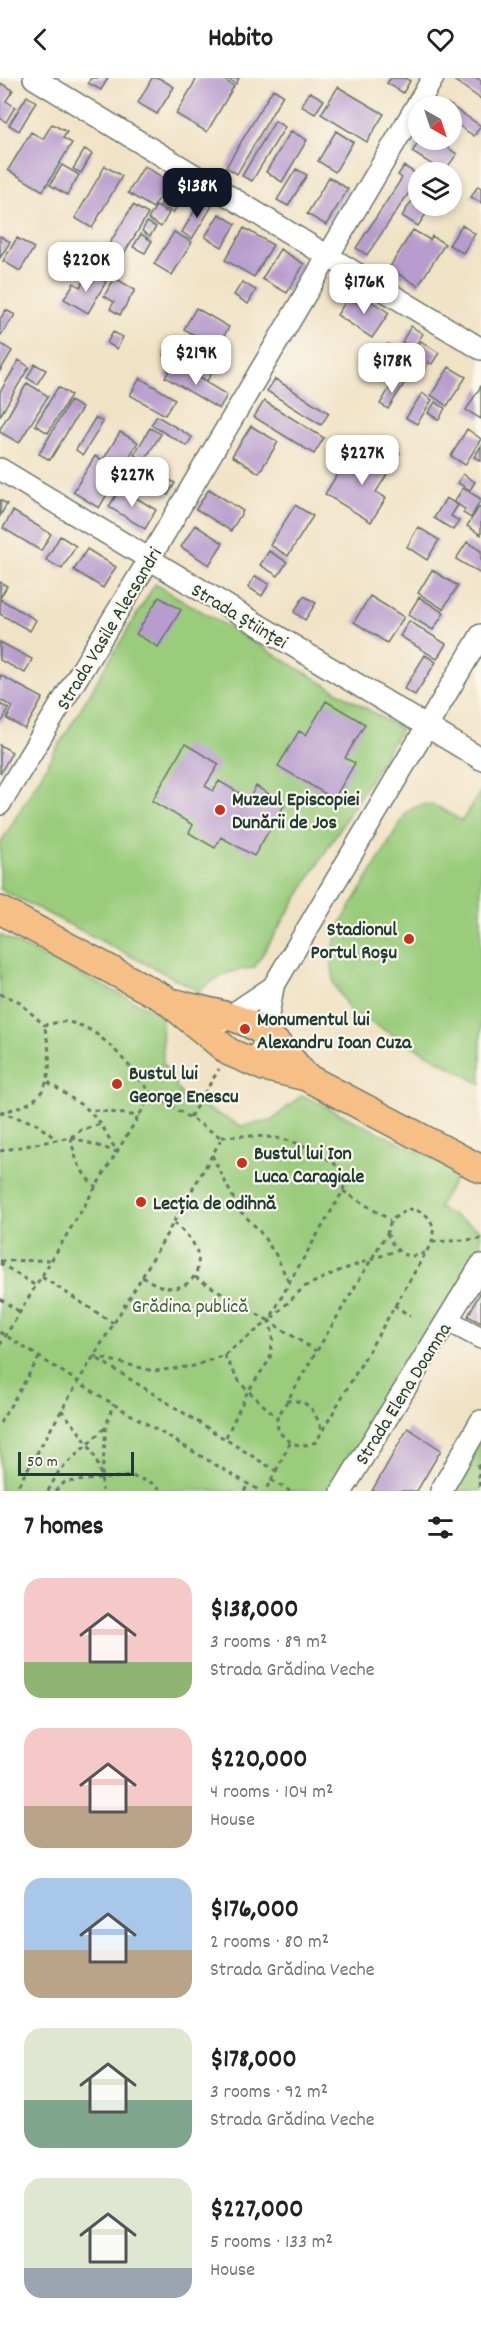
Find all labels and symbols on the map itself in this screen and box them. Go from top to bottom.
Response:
north arrow [408,96,462,150]
pin: $138K [155,168,239,219]
pin: $220K [44,242,128,293]
pin: $176K [322,264,406,315]
pin: $219K [154,335,238,386]
pin: $178K [350,343,434,394]
pin: $227K [320,435,404,486]
pin: $227K [90,457,174,508]
street label: Strada Vasile Alecsandri [51,543,171,716]
street label: Strada Științei [185,578,292,658]
place label: Muzeul Episcopiei Dunării de Jos [232,787,360,838]
marker: Muzeul Episcopiei Dunării de Jos [213,803,227,817]
place label: Stadionul Portul Roșu [311,917,397,968]
marker: Stadionul Portul Roșu [402,932,416,946]
place label: Monumentul lui Alexandru Ioan Cuza [257,1007,412,1058]
marker: Monumentul lui Alexandru Ioan Cuza [238,1022,252,1036]
place label: Bustul lui George Enescu [129,1061,239,1112]
marker: Bustul lui George Enescu [110,1077,124,1091]
place label: Bustul lui Ion Luca Caragiale [254,1141,364,1192]
marker: Bustul lui Ion Luca Caragiale [235,1156,249,1170]
place label: Lecția de odihnă [153,1191,277,1219]
marker: Lecția de odihnă [134,1195,148,1209]
park label: Grădina publică [132,1294,248,1322]
street label: Strada Elena Doamna [349,1317,460,1471]
scale bar [18,1449,134,1476]

